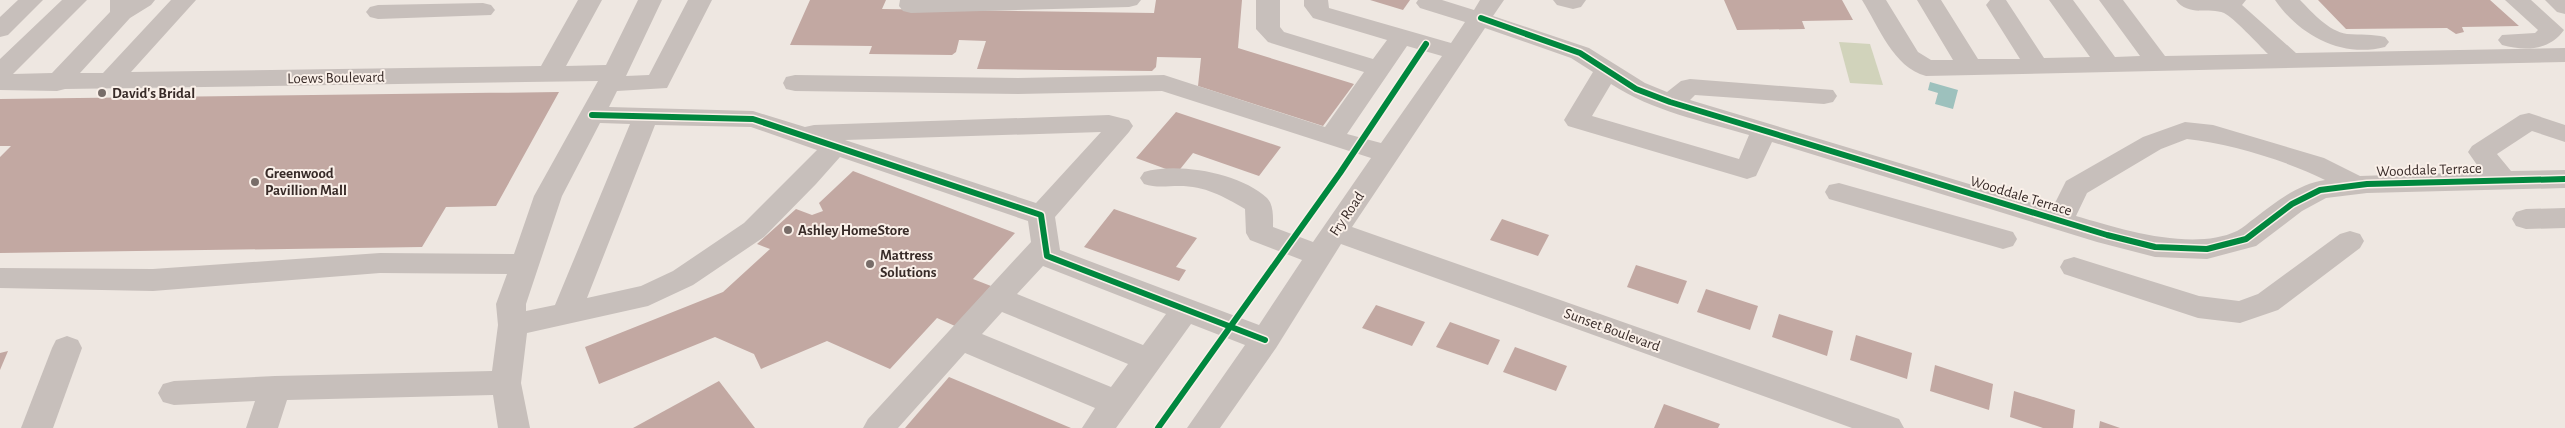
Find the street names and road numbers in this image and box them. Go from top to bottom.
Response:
street label: Loews Boulevard [287,70,385,86]
street label: Wooddale Terrace [2376,161,2482,179]
street label: Wooddale Terrace [1968,173,2074,219]
street label: Fry Road [1327,189,1367,239]
street label: Sunset Boulevard [1562,306,1662,354]

